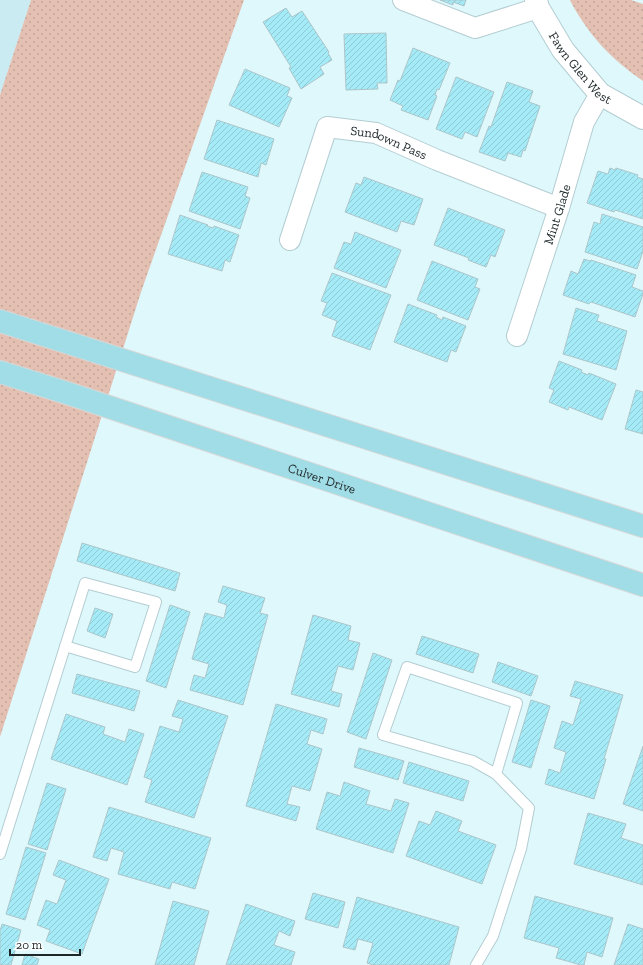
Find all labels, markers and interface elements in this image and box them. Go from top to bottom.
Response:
street label: Fawn Glen West [546,29,615,107]
street label: Sundown Pass [350,123,430,163]
street label: Mint Glade [541,183,574,246]
street label: Culver Drive [286,460,358,497]
scale bar [10,931,80,957]
text: 20 m [16,938,43,952]

